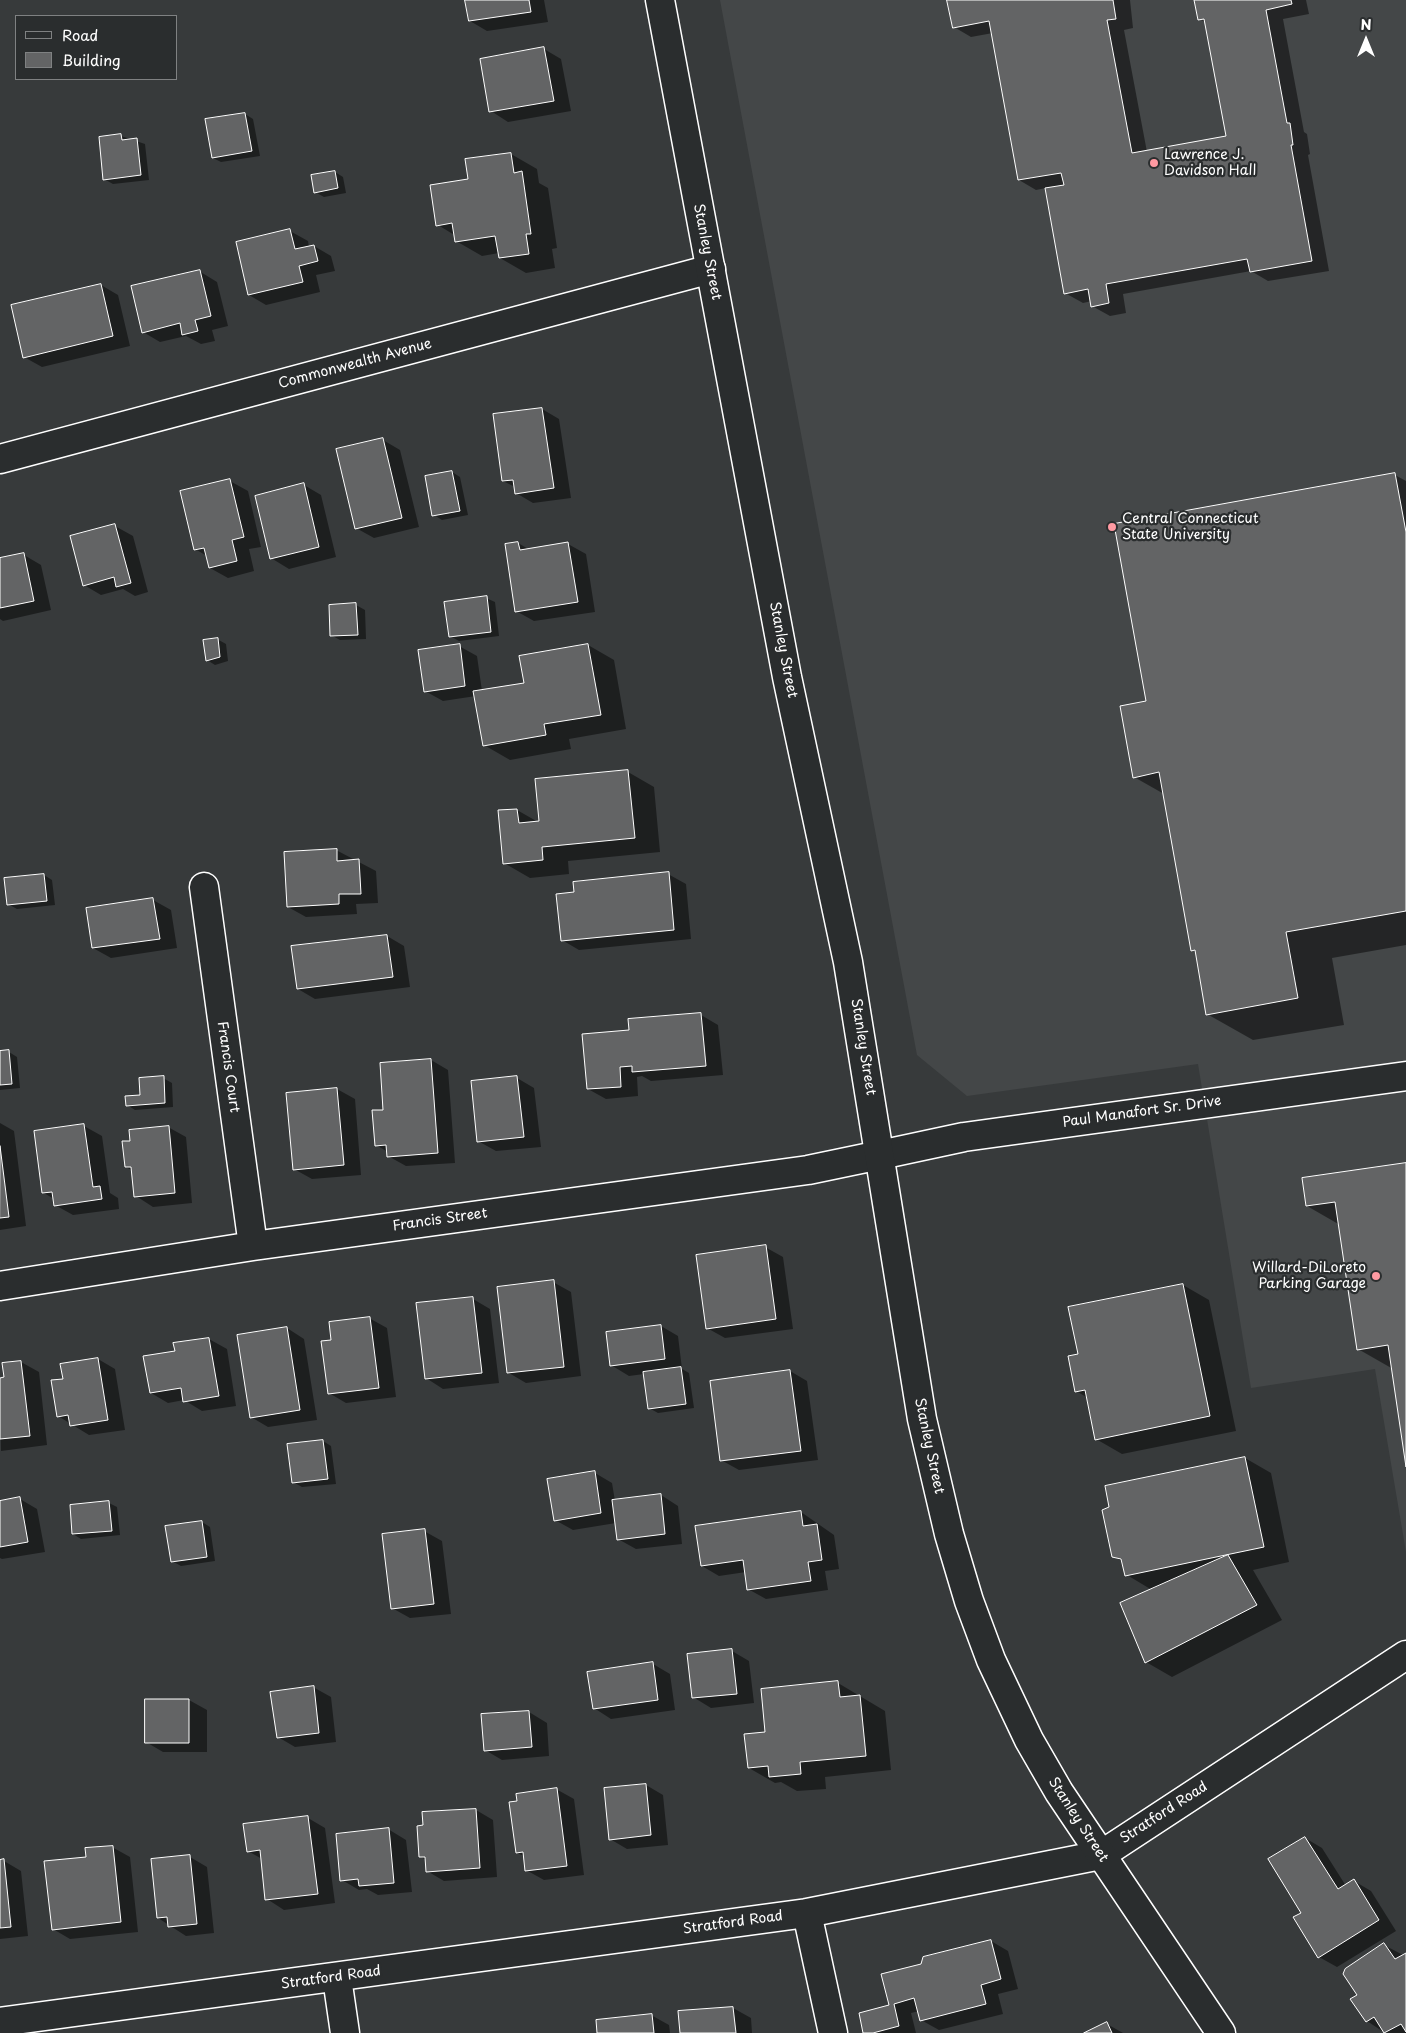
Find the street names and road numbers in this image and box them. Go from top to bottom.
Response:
street label: Stanley Street [689,202,725,302]
street label: Commonwealth Avenue [277,335,433,393]
street label: Stanley Street [765,600,801,700]
street label: Stanley Street [847,997,879,1097]
street label: Francis Court [213,1020,243,1114]
street label: Paul Manafort Sr. Drive [1062,1093,1222,1131]
street label: Francis Street [392,1205,488,1235]
street label: Stanley Street [911,1396,947,1496]
street label: Stanley Street [1044,1774,1112,1866]
street label: Stratford Road [1117,1778,1211,1848]
street label: Stratford Road [682,1908,784,1938]
street label: Stratford Road [280,1963,382,1993]

